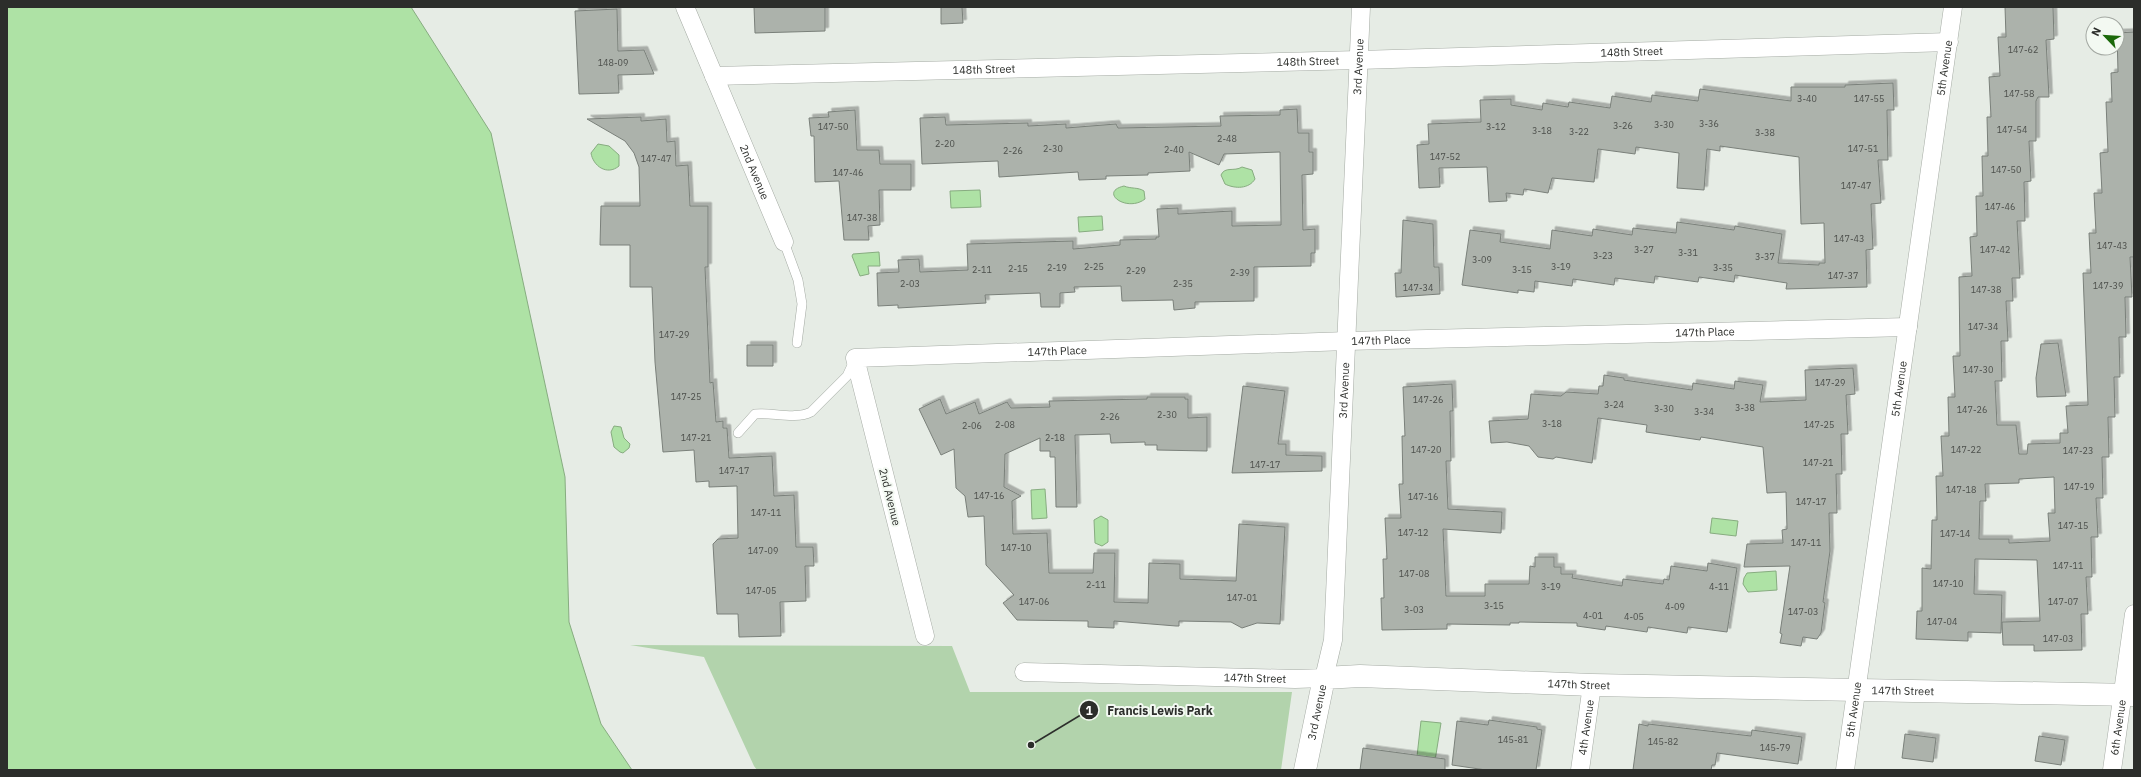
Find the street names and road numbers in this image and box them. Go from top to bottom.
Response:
street label: 3rd Avenue [1350,38,1367,95]
street label: 5th Avenue [1934,39,1955,97]
street label: 148th Street [1600,44,1663,60]
street label: 148th Street [1276,53,1340,69]
street label: 148th Street [952,62,1016,77]
street label: 2nd Avenue [737,142,772,202]
street label: 147th Place [1675,324,1735,340]
street label: 147th Place [1351,332,1411,348]
street label: 147th Place [1027,343,1087,359]
street label: 5th Avenue [1888,360,1910,418]
street label: 3rd Avenue [1336,362,1352,419]
street label: 2nd Avenue [876,467,904,527]
street label: 147th Street [1223,670,1287,686]
street label: 147th Street [1547,676,1610,692]
street label: 5th Avenue [1843,681,1864,738]
street label: 3rd Avenue [1304,683,1329,741]
street label: 147th Street [1871,683,1934,698]
street label: 4th Avenue [1575,699,1597,756]
street label: 6th Avenue [2107,699,2129,756]

